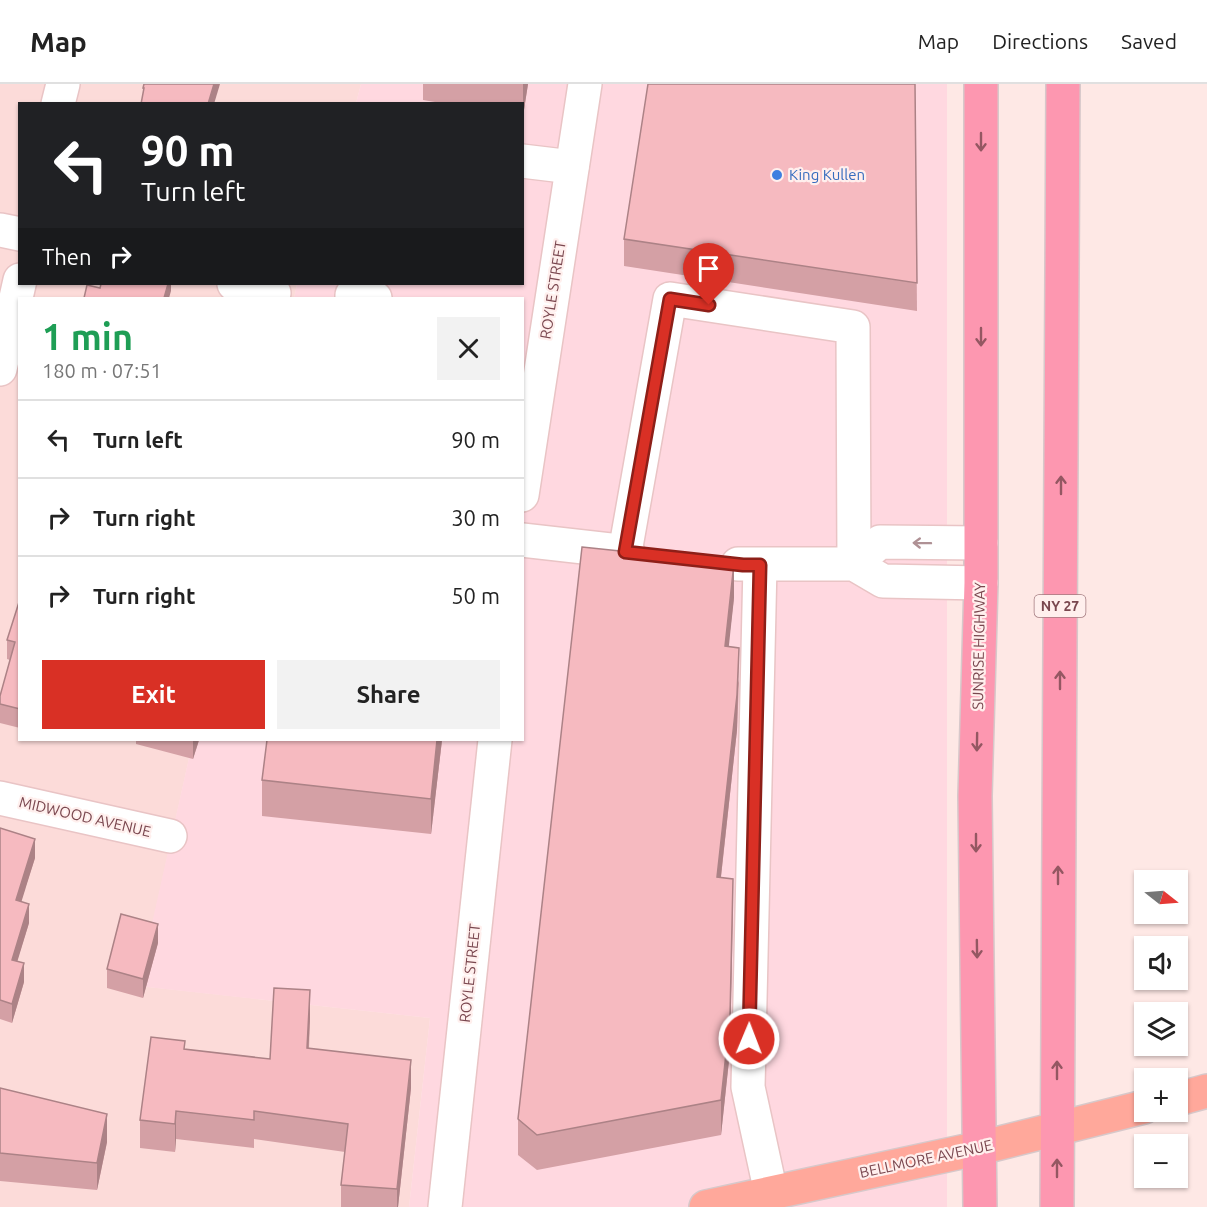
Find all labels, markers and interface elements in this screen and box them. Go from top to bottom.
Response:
text: Map [30,26,87,57]
text: Map [918,29,959,53]
text: Directions [992,29,1088,53]
text: Saved [1121,29,1177,53]
icon: left [42,126,120,204]
text: 90 m [141,127,235,174]
one-way arrow [975,132,987,152]
place label: King Kullen [789,166,865,183]
marker: King Kullen [770,168,784,182]
text: Turn left [141,176,245,206]
street label: ROYLE STREET [536,239,569,340]
icon: right [104,240,137,273]
pin [683,243,734,305]
text: Then [42,244,92,269]
icon: arrive [692,252,725,285]
text: 1 min [42,316,133,357]
button: close [437,317,500,380]
one-way arrow [975,327,987,347]
text: 180 m · 07:51 [42,359,162,382]
icon: left [42,423,75,456]
text: Turn left [93,427,183,452]
text: 90 m [451,427,500,452]
one-way arrow [1055,475,1067,495]
icon: right [42,501,75,534]
text: Turn right [93,505,195,530]
text: 30 m [451,505,500,530]
one-way arrow [913,537,933,548]
icon: right [42,579,75,612]
street label: SUNRISE HIGHWAY [969,582,988,710]
text: Turn right [93,583,195,608]
text: 50 m [451,583,500,608]
road number: NY 27 [1034,595,1086,617]
button: Exit [42,660,265,729]
button: Share [277,660,500,729]
one-way arrow [1054,670,1066,690]
one-way arrow [971,732,982,752]
street label: MIDWOOD AVENUE [18,793,153,840]
one-way arrow [970,832,982,852]
one-way arrow [1053,865,1064,885]
north arrow [1134,870,1188,924]
map controls [1134,870,1188,1188]
street label: ROYLE STREET [456,922,483,1023]
button: sound [1134,936,1188,990]
one-way arrow [971,938,983,958]
button: layers [1134,1002,1188,1056]
position arrow [717,1007,781,1071]
one-way arrow [1051,1060,1063,1080]
button: + [1134,1068,1188,1122]
button: − [1134,1134,1188,1188]
street label: BELLMORE AVENUE [858,1136,994,1181]
one-way arrow [1051,1158,1063,1178]

